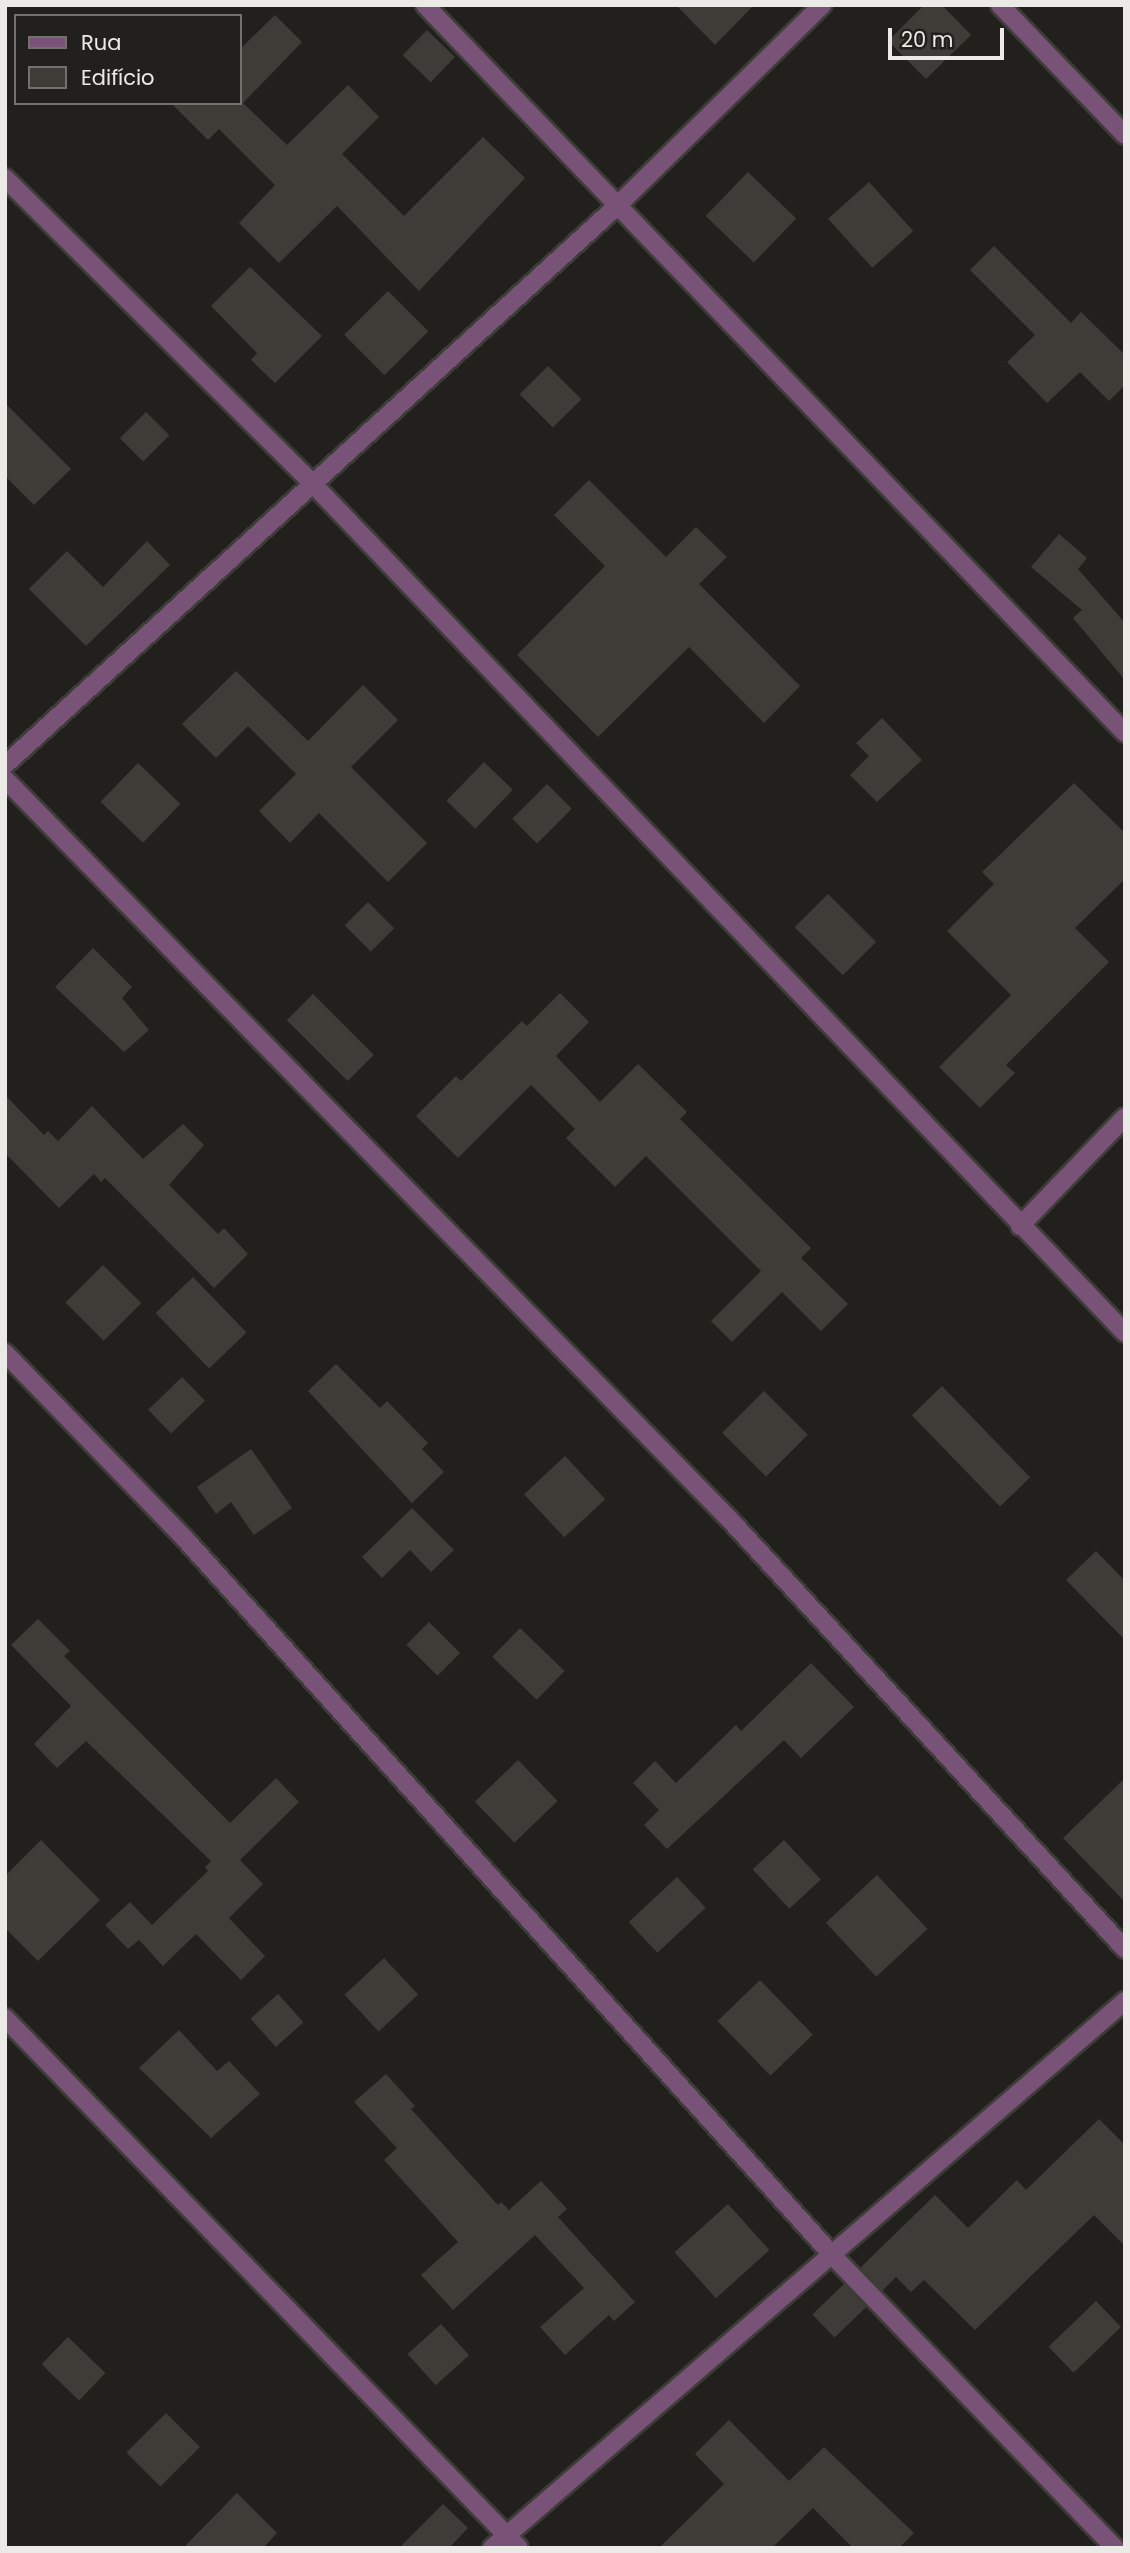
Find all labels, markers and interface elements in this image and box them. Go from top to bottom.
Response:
legend [14,14,242,105]
scale bar [892,14,1007,58]
text: 20 m [901,25,954,54]
text: Rua [81,28,121,57]
text: Edifício [81,63,155,92]

